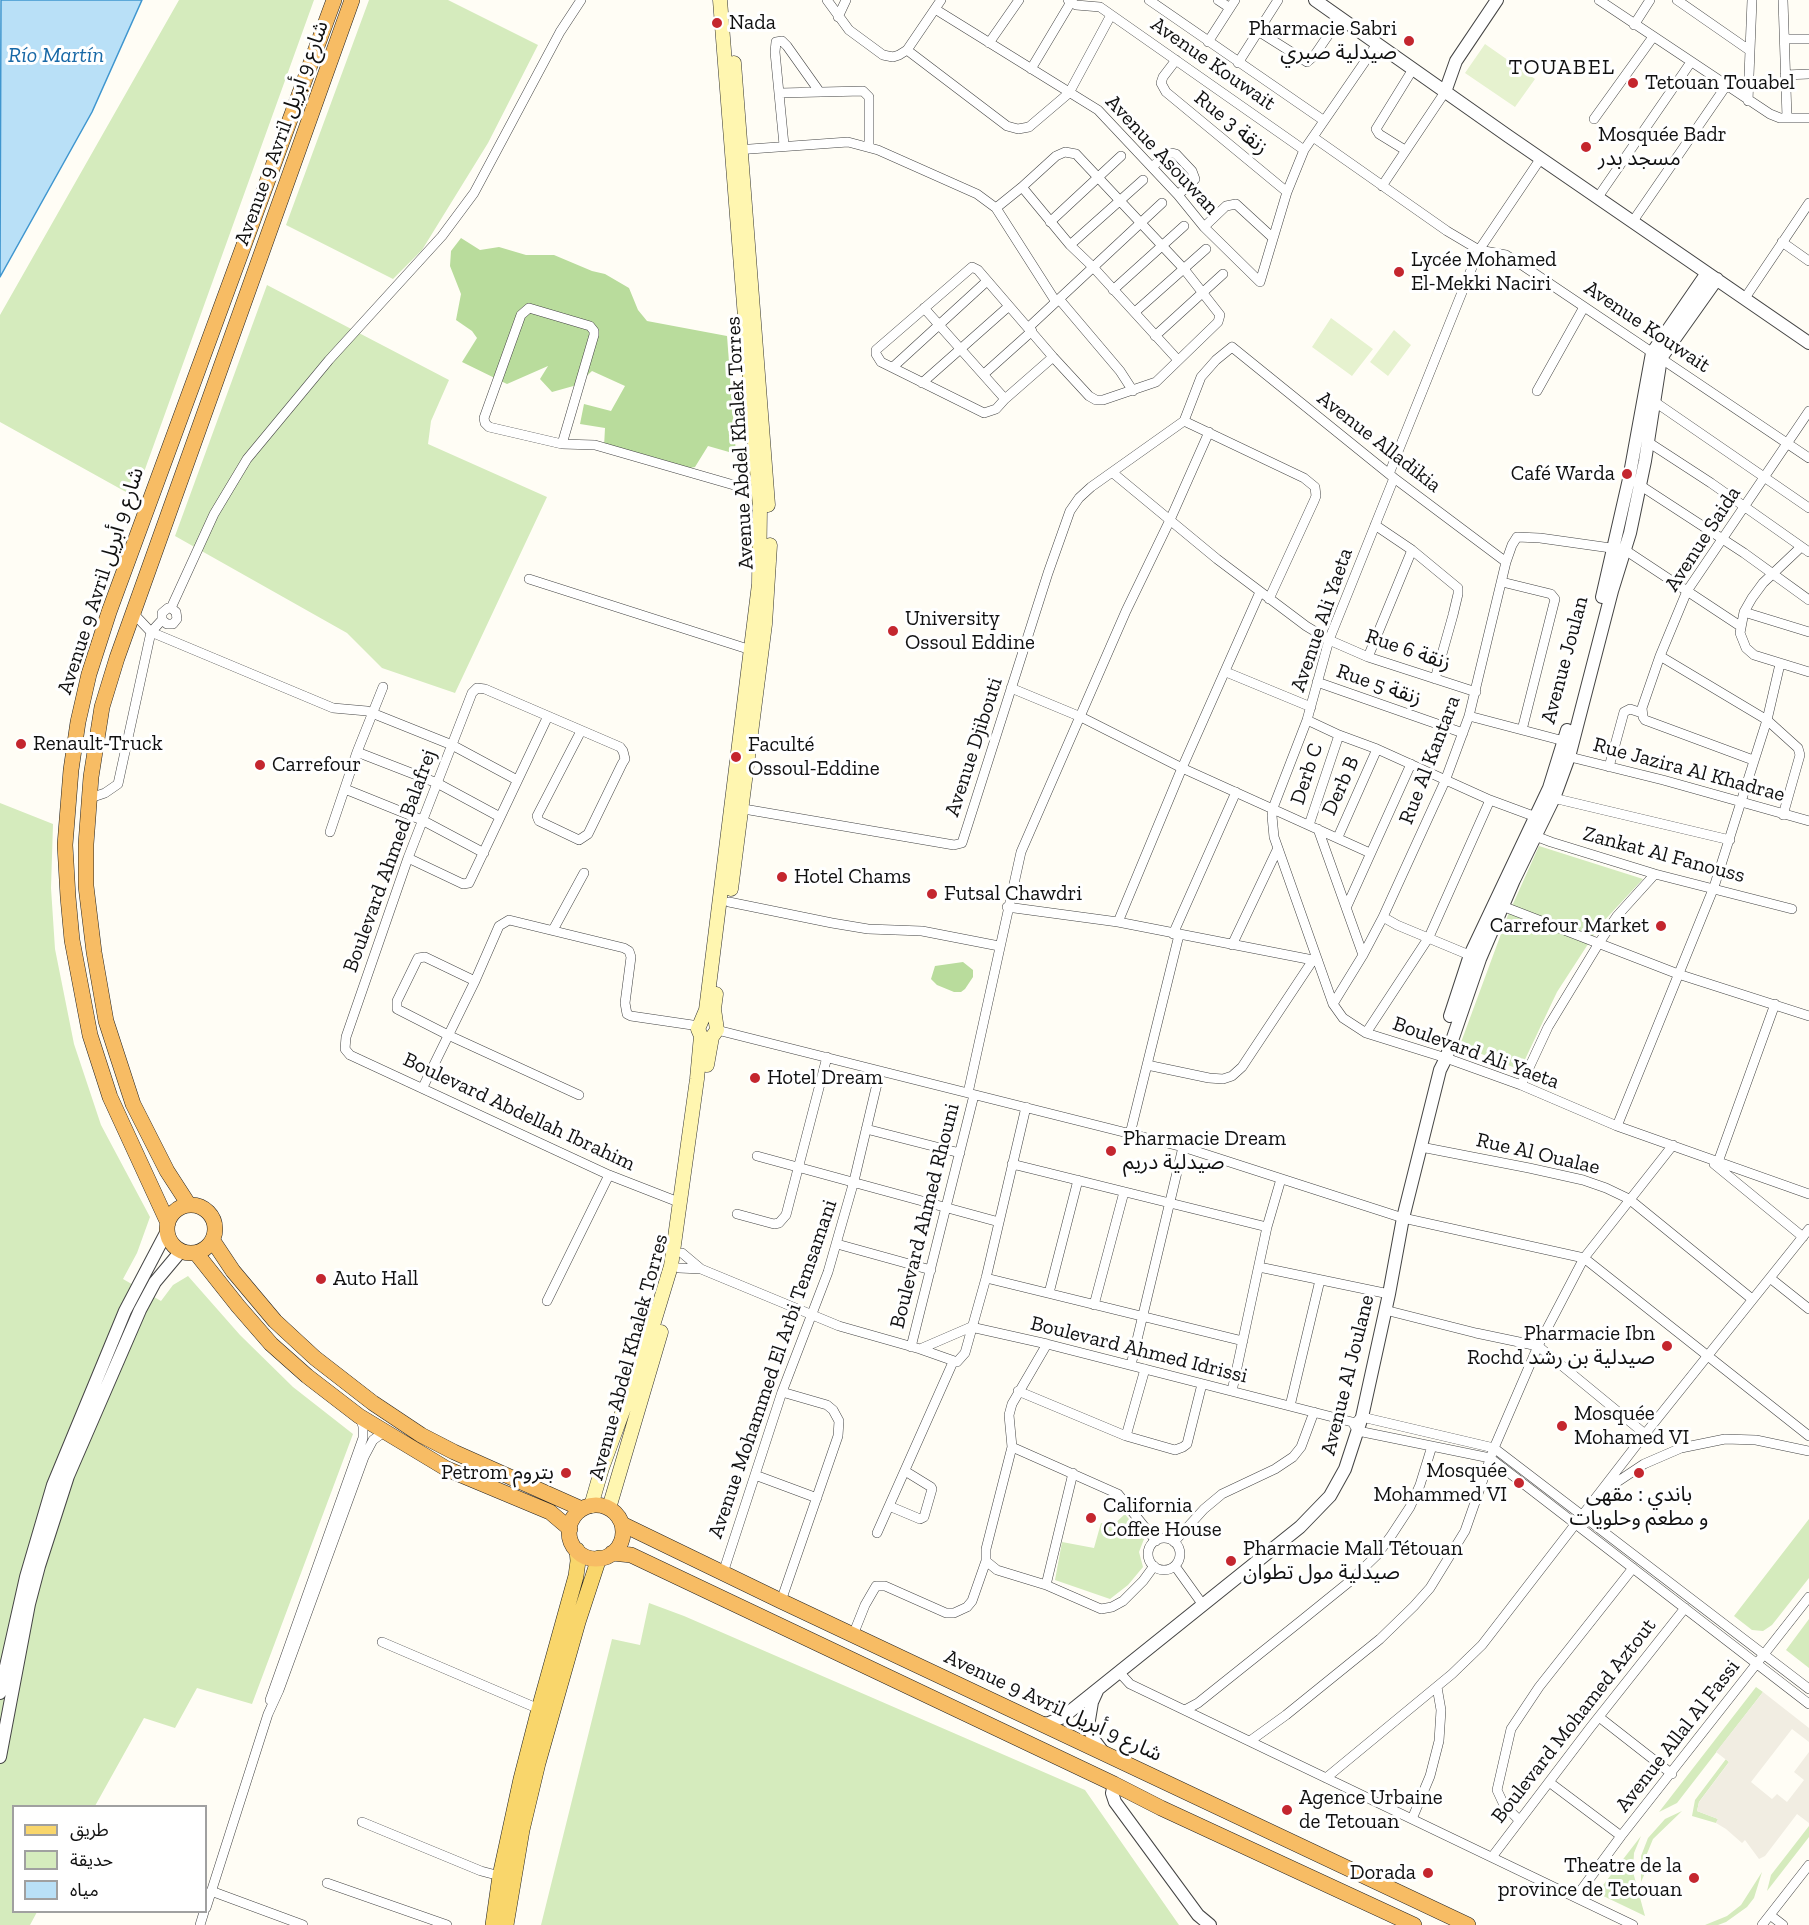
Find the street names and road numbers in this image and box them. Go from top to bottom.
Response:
street label: Avenue Kouwait [1146,12,1280,116]
street label: Avenue 9 Avril شارع 9 أبريل [230,17,334,249]
street label: Rue 3 زنقة [1189,86,1273,160]
street label: Avenue Asouwan [1100,90,1224,220]
street label: Avenue Kouwait [1579,276,1715,378]
street label: Avenue Abdel Khalek Torres [721,316,759,570]
street label: Avenue Alladikia [1312,386,1446,498]
street label: Avenue 9 Avril شارع 9 أبريل [52,464,150,698]
street label: Avenue Saida [1660,482,1746,596]
street label: Avenue Ali Yaeta [1286,545,1358,695]
street label: Avenue Joulan [1536,594,1594,726]
street label: Rue 6 زنقة [1362,624,1454,676]
street label: Rue 5 زنقة [1333,659,1425,711]
street label: Avenue Djibouti [940,674,1008,820]
street label: Rue Al Kantara [1394,692,1466,828]
street label: Rue Jazira Al Khadrae [1590,732,1788,808]
street label: Derb C [1285,740,1329,808]
street label: Boulevard Ahmed Balafrej [338,746,442,976]
street label: Derb B [1317,752,1365,820]
street label: Zankat Al Fanouss [1580,821,1748,889]
street label: Boulevard Ali Yaeta [1389,1011,1563,1095]
street label: Boulevard Abdellah Ibrahim [399,1047,639,1177]
street label: Boulevard Ahmed Rhouni [885,1101,965,1331]
street label: Rue Al Oualae [1474,1128,1602,1180]
street label: Avenue Mohammed El Arbi Temsamani [703,1196,843,1542]
street label: Avenue Abdel Khalek Torres [584,1231,674,1483]
street label: Avenue Al Joulane [1316,1292,1380,1458]
street label: Boulevard Ahmed Idrissi [1028,1311,1250,1389]
street label: Boulevard Mohamed Aztout [1486,1614,1662,1828]
street label: Avenue 9 Avril شارع 9 أبريل [940,1644,1166,1768]
street label: Avenue Allal Al Fassi [1611,1655,1745,1817]

